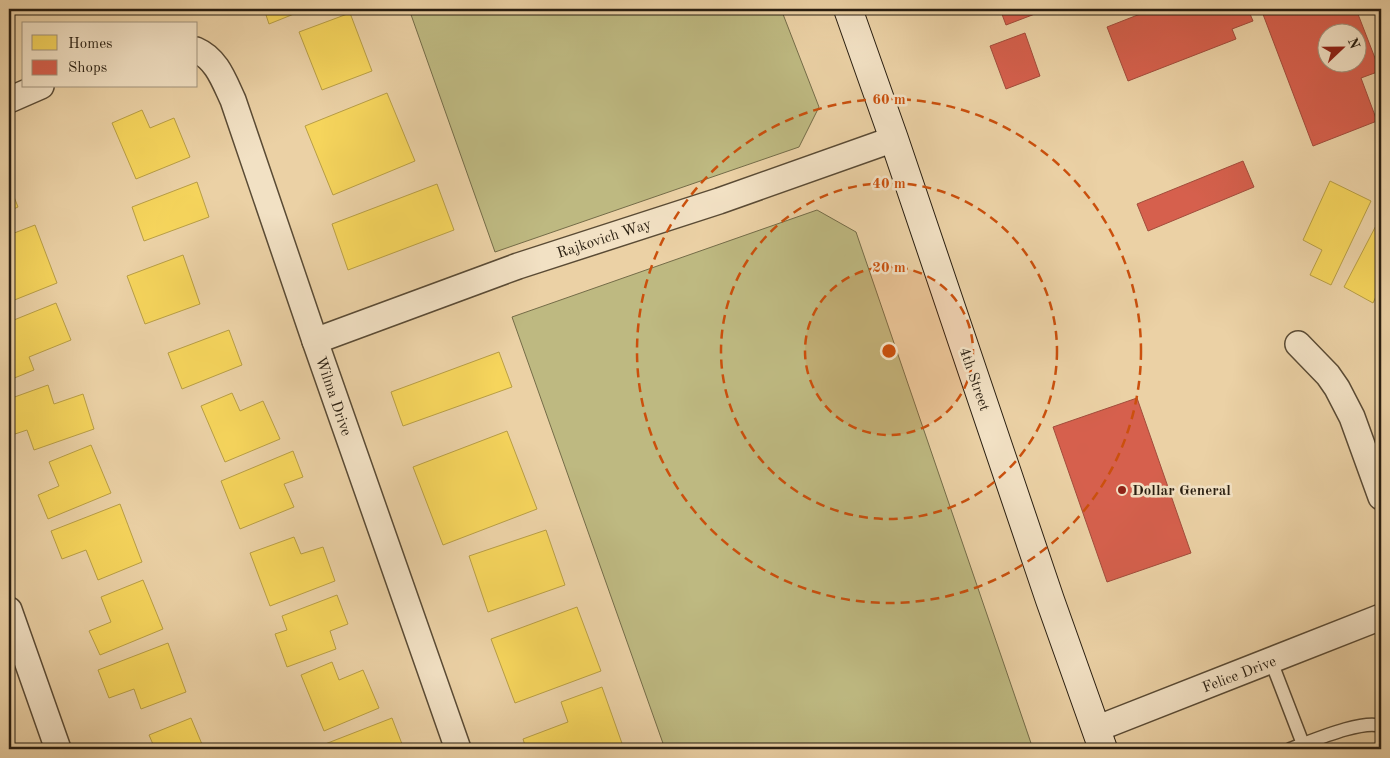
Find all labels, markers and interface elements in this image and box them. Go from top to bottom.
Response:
legend [22,22,198,88]
north arrow [1318,22,1368,72]
text: N [1345,36,1362,51]
text: Homes [68,37,113,52]
text: Shops [68,61,107,76]
text: 60 m [872,93,906,108]
text: 40 m [872,177,906,192]
street label: Rajkovich Way [555,217,654,262]
text: 20 m [872,261,906,276]
centre of rings [880,342,898,360]
street label: 4th Street [956,346,991,413]
street label: Wilma Drive [312,355,353,438]
marker: Dollar General [1116,484,1128,496]
place label: Dollar General [1132,484,1231,499]
street label: Felice Drive [1201,654,1279,696]

